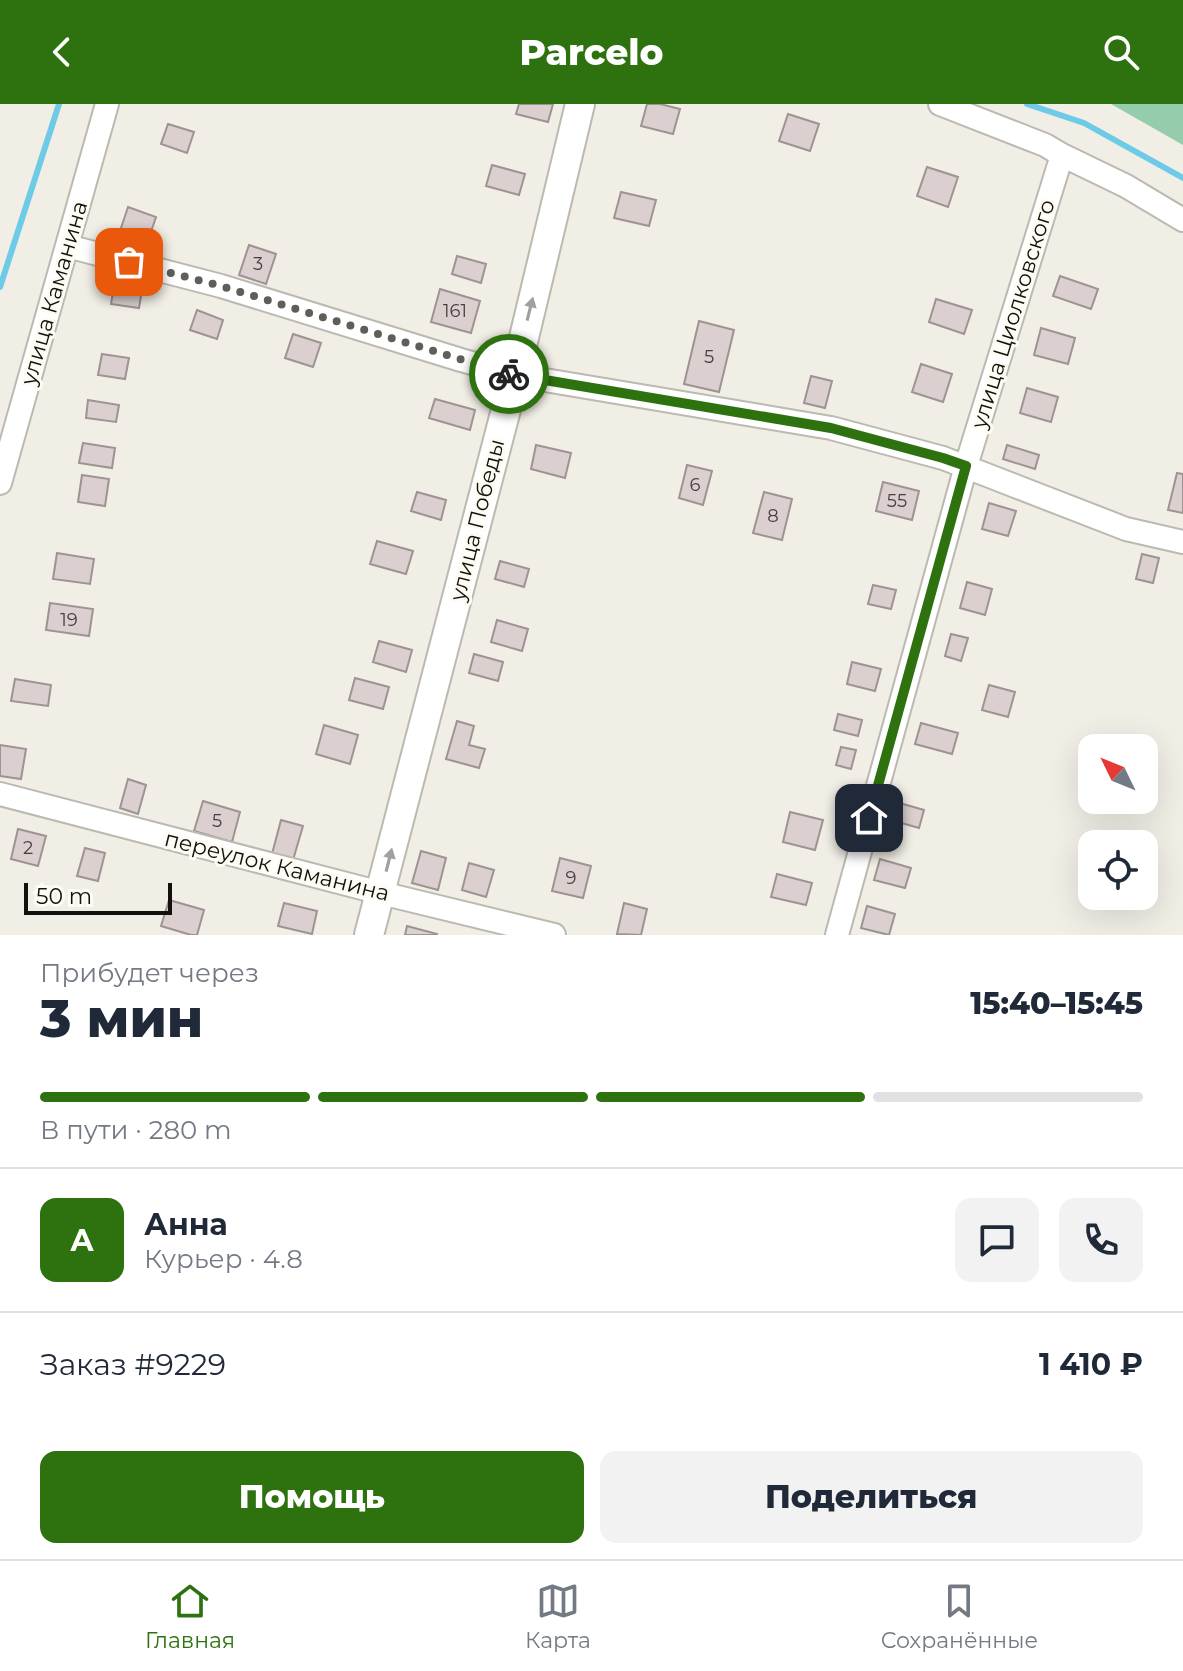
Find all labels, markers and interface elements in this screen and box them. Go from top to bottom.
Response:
icon: back [40,30,84,74]
text: Parcelo [519,30,664,74]
icon: search [1099,30,1143,74]
street label: улица Циолковского [965,196,1061,433]
street label: улица Каманина [15,198,93,389]
pin [95,228,163,296]
icon: bag [107,240,151,284]
house number: 3 [253,253,263,275]
one-way arrow [525,297,537,322]
house number: 161 [443,300,467,322]
courier [469,334,549,414]
house number: 5 [704,346,714,368]
icon: bike [487,352,531,396]
street label: улица Победы [444,436,510,605]
house number: 6 [690,474,701,496]
house number: 55 [887,490,907,512]
house number: 8 [767,505,779,527]
house number: 19 [60,609,78,631]
north arrow [1078,734,1158,814]
map controls [1078,734,1158,910]
pin [835,784,903,852]
icon: home [847,796,891,840]
house number: 5 [212,810,222,832]
street label: переулок Каманина [162,825,392,907]
button: locate [1078,830,1158,910]
house number: 2 [23,837,33,859]
one-way arrow [384,847,396,872]
house number: 9 [566,867,577,889]
scale bar [24,879,172,915]
text: 50 m [36,883,92,910]
text: Прибудет через [40,957,259,989]
text: 15:40–15:45 [970,985,1143,1022]
text: 3 мин [40,987,203,1050]
text: В пути · 280 m [40,1114,232,1146]
button: chat [955,1198,1039,1282]
button: phone [1059,1198,1143,1282]
text: Анна [144,1206,228,1243]
text: А [70,1222,94,1259]
text: Курьер · 4.8 [144,1243,303,1275]
text: Заказ #9229 [40,1346,226,1383]
text: 1 410 ₽ [1039,1346,1143,1383]
button: Помощь [40,1451,584,1543]
button: Поделиться [600,1451,1143,1543]
tab: Главная [145,1579,235,1654]
tab: Карта [525,1579,591,1654]
tab: Сохранённые [881,1579,1038,1654]

